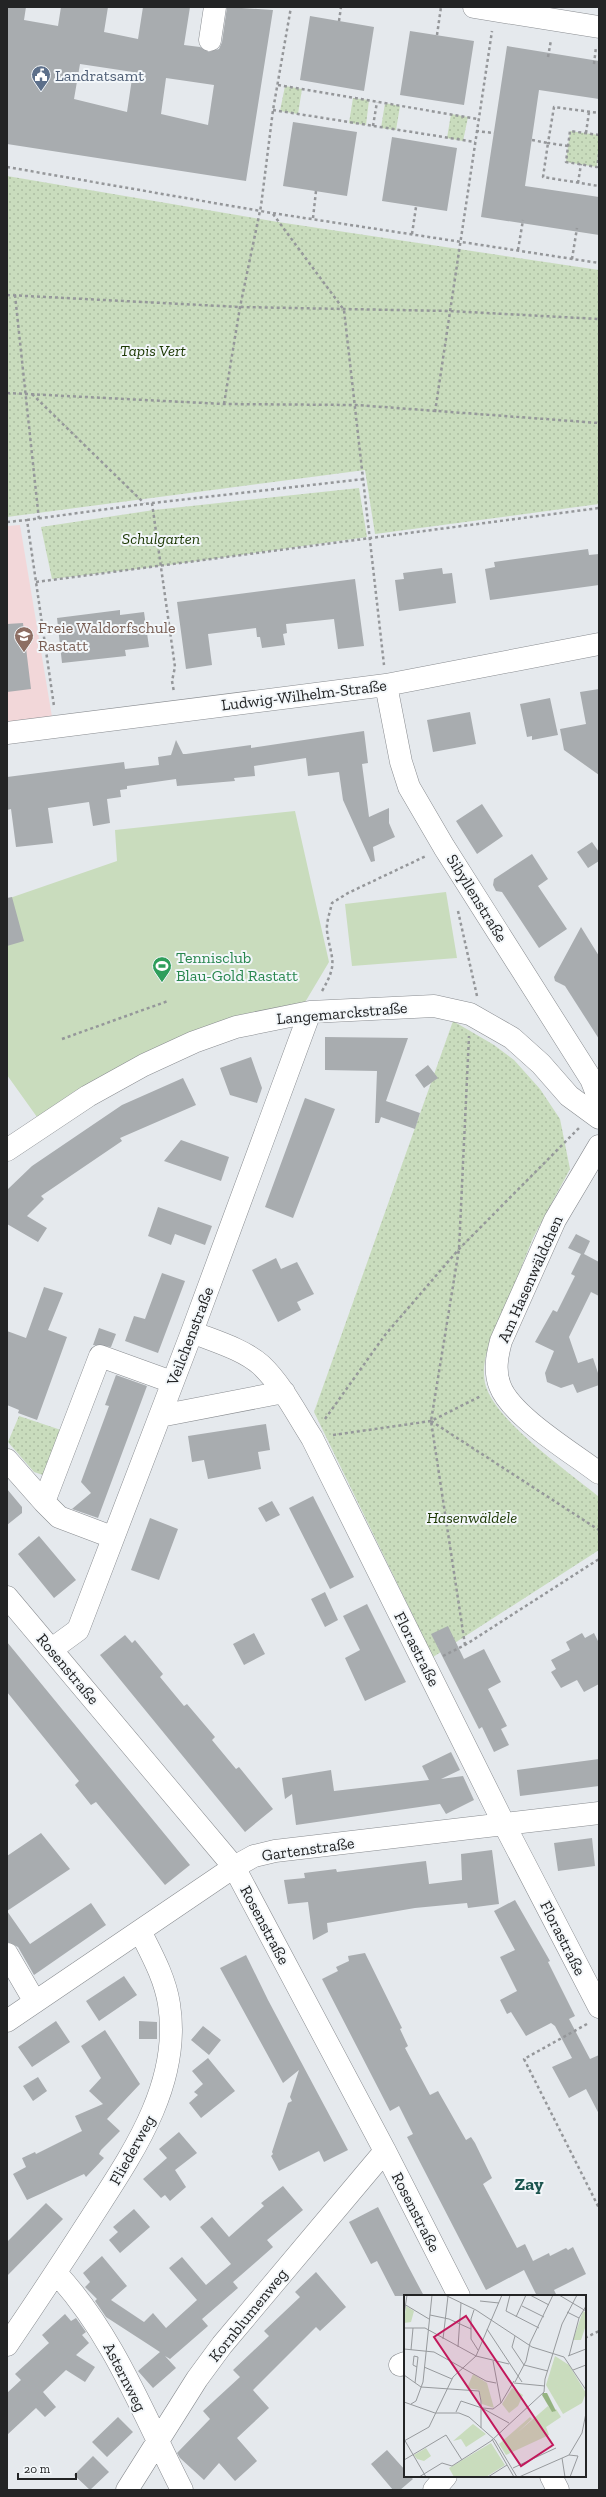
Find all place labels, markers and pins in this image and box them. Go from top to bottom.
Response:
public building icon: Landratsamt [30,64,52,92]
place label: Landratsamt [55,66,144,85]
place label: Freie Waldorfschule Rastatt [38,618,175,655]
school or university icon: Freie Waldorfschule Rastatt [13,625,35,653]
place label: Tennisclub Blau-Gold Rastatt [176,948,298,985]
sports icon: Tennisclub Blau-Gold Rastatt [151,955,173,983]

